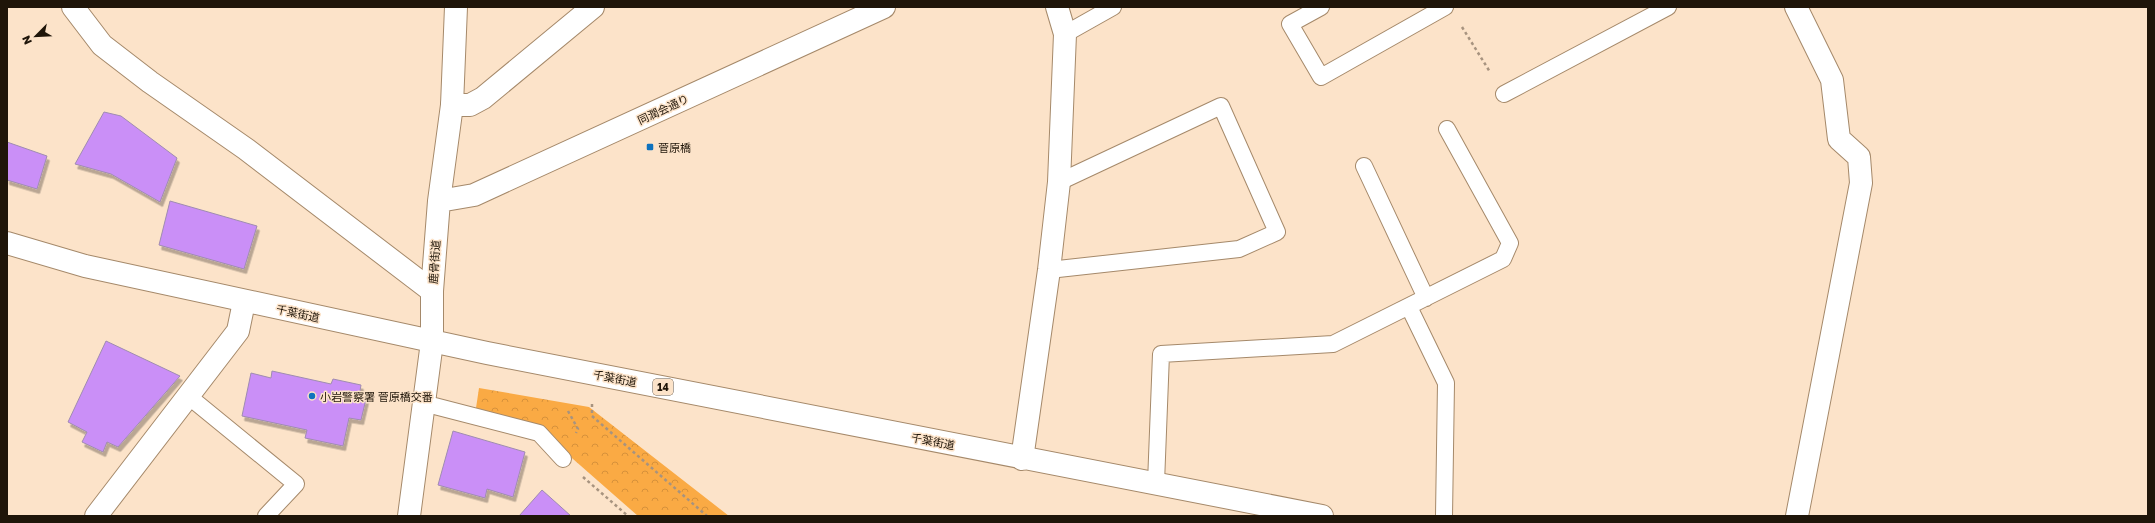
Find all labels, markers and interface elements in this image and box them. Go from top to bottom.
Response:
north arrow [16,16,56,56]
text: N [19,34,34,47]
street label: 同潤会通り [635,91,691,127]
place label: 菅原橋 [658,141,691,154]
marker: 菅原橋 [645,142,655,152]
street label: 鹿骨街道 [426,240,442,284]
street label: 千葉街道 [275,302,321,324]
street label: 千葉街道 [592,367,638,389]
road number: 14 [653,379,673,395]
place label: 小岩警察署 菅原橋交番 [320,390,433,403]
marker: 小岩警察署 菅原橋交番 [307,391,317,401]
street label: 千葉街道 [910,430,956,452]

